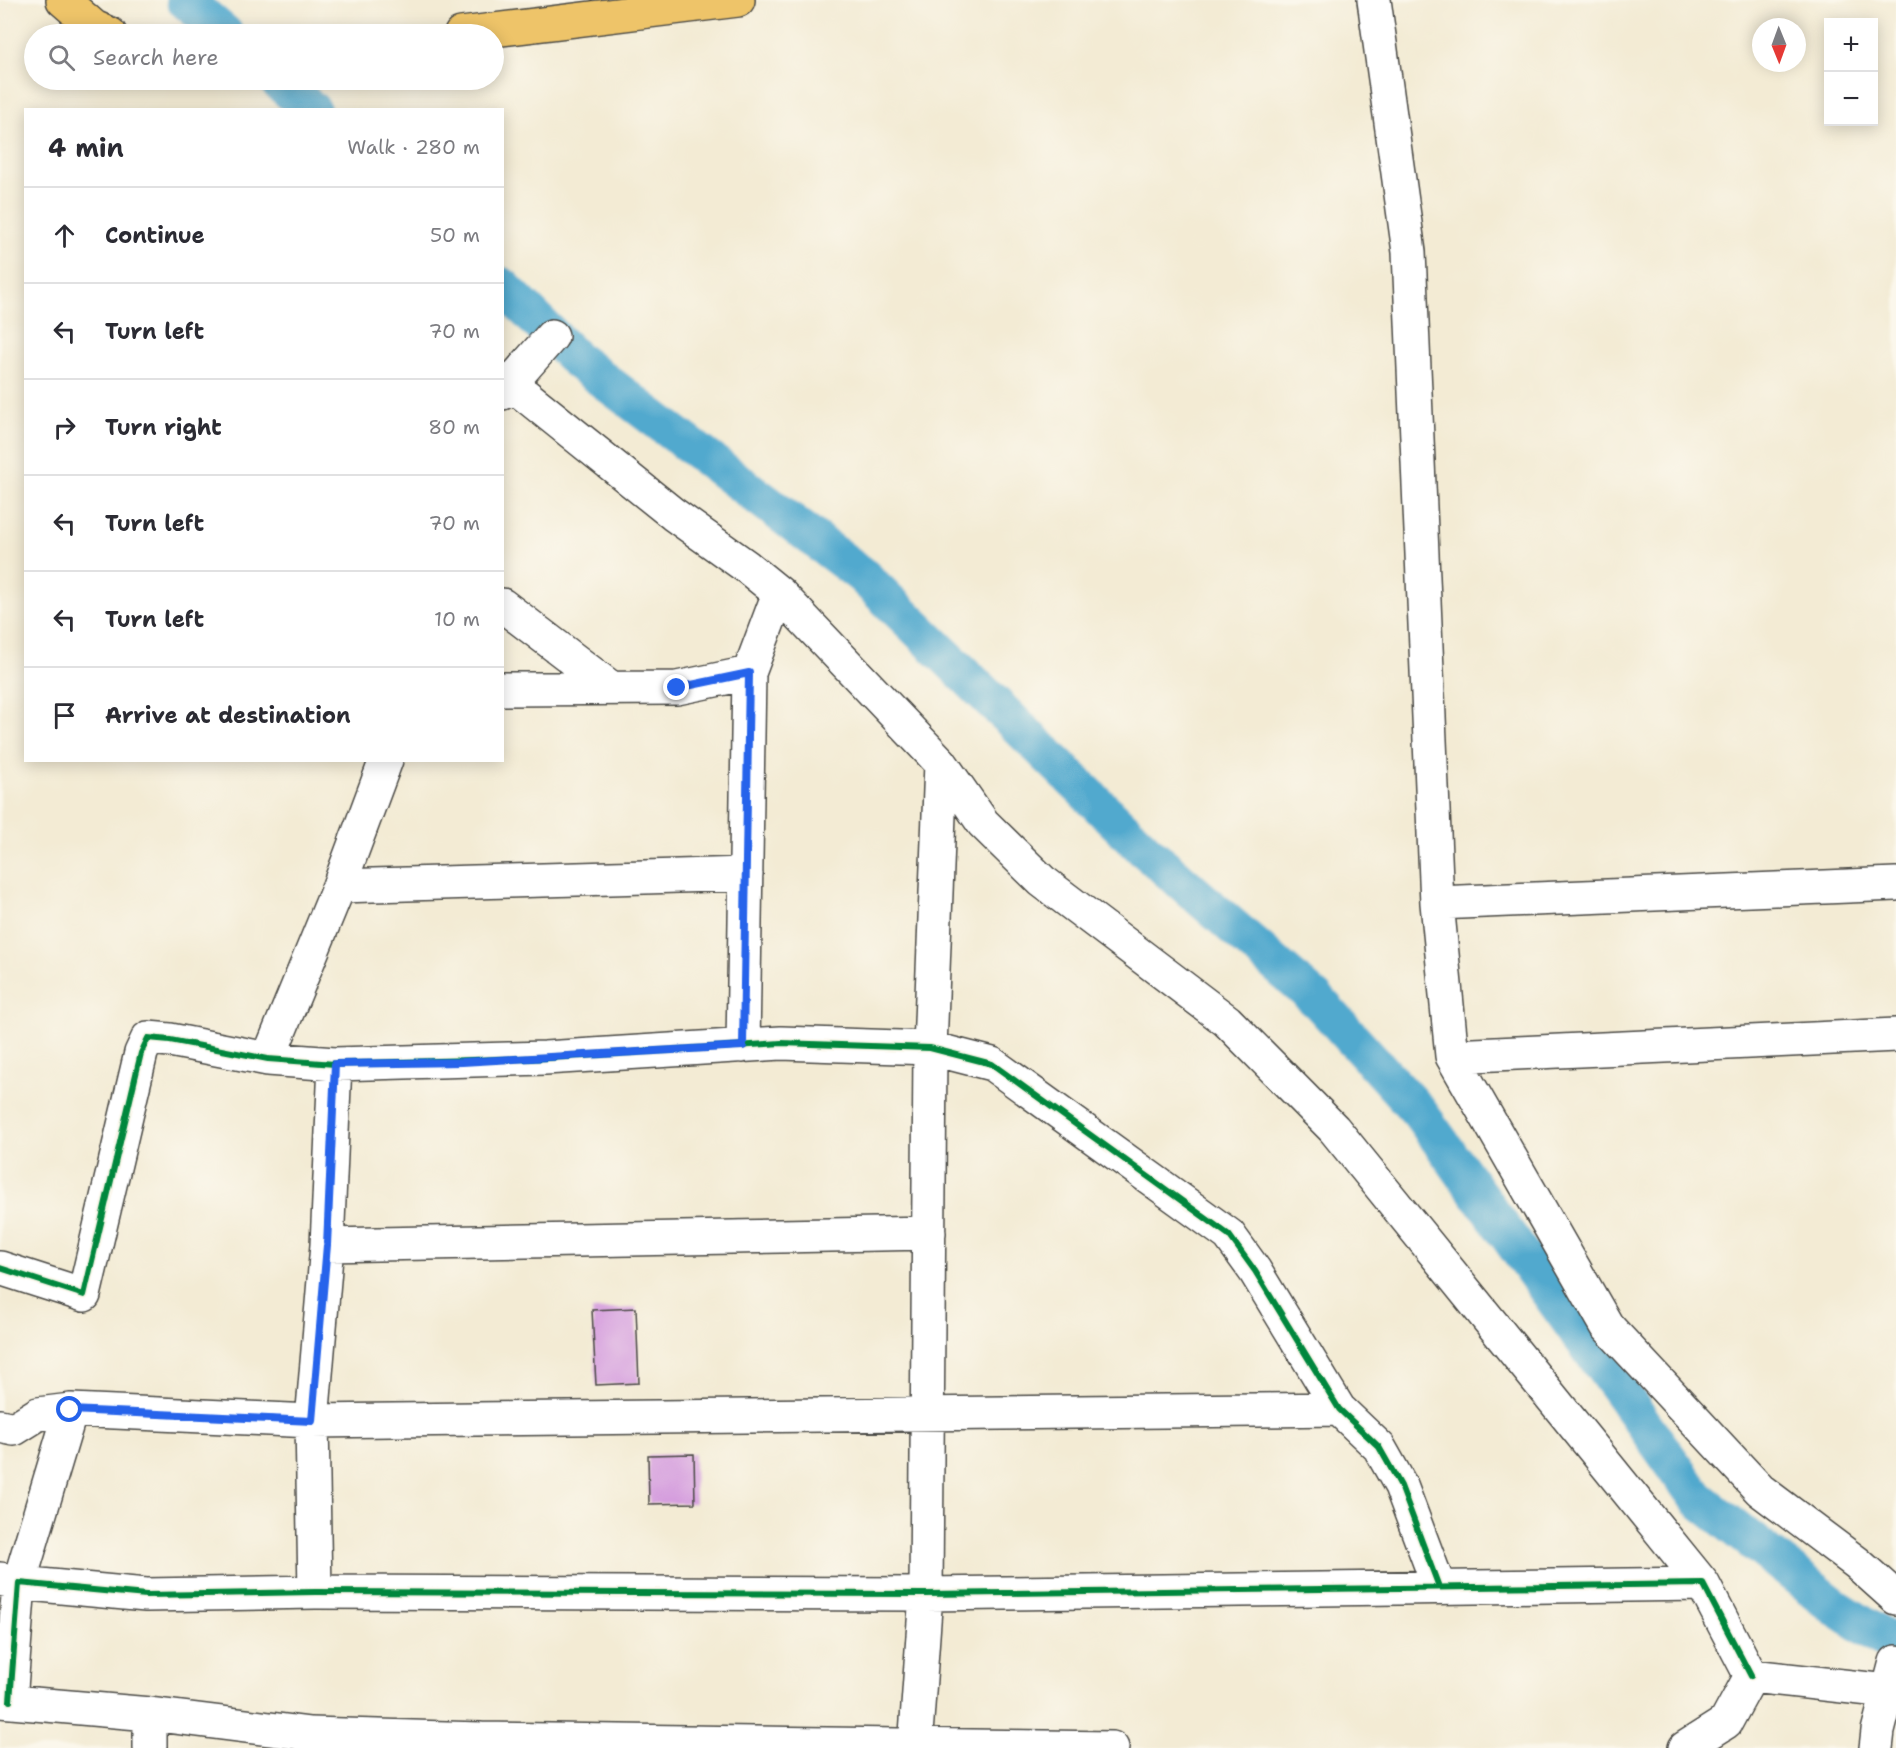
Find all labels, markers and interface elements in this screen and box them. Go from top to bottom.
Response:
north arrow [1752,18,1806,72]
map controls [1824,18,1878,126]
button: + [1824,18,1878,72]
search box [24,24,504,90]
icon: search [45,41,78,74]
text: Search here [93,43,219,72]
button: − [1824,72,1878,126]
text: 4 min [48,130,124,165]
text: Walk · 280 m [347,134,480,160]
icon: ahead [48,219,81,252]
text: Continue [105,221,205,250]
text: 50 m [430,222,480,248]
icon: left [48,315,81,348]
text: Turn left [105,317,204,346]
text: 70 m [428,318,480,344]
icon: right [48,411,81,444]
text: Turn right [105,413,222,442]
text: 80 m [428,414,480,440]
icon: left [48,507,81,540]
text: Turn left [105,509,204,538]
text: 70 m [428,510,480,536]
icon: left [48,603,81,636]
text: Turn left [105,605,204,634]
text: 10 m [434,606,480,632]
route end [663,674,689,700]
icon: arrive [48,699,81,732]
text: Arrive at destination [105,701,351,730]
route start [56,1396,82,1422]

